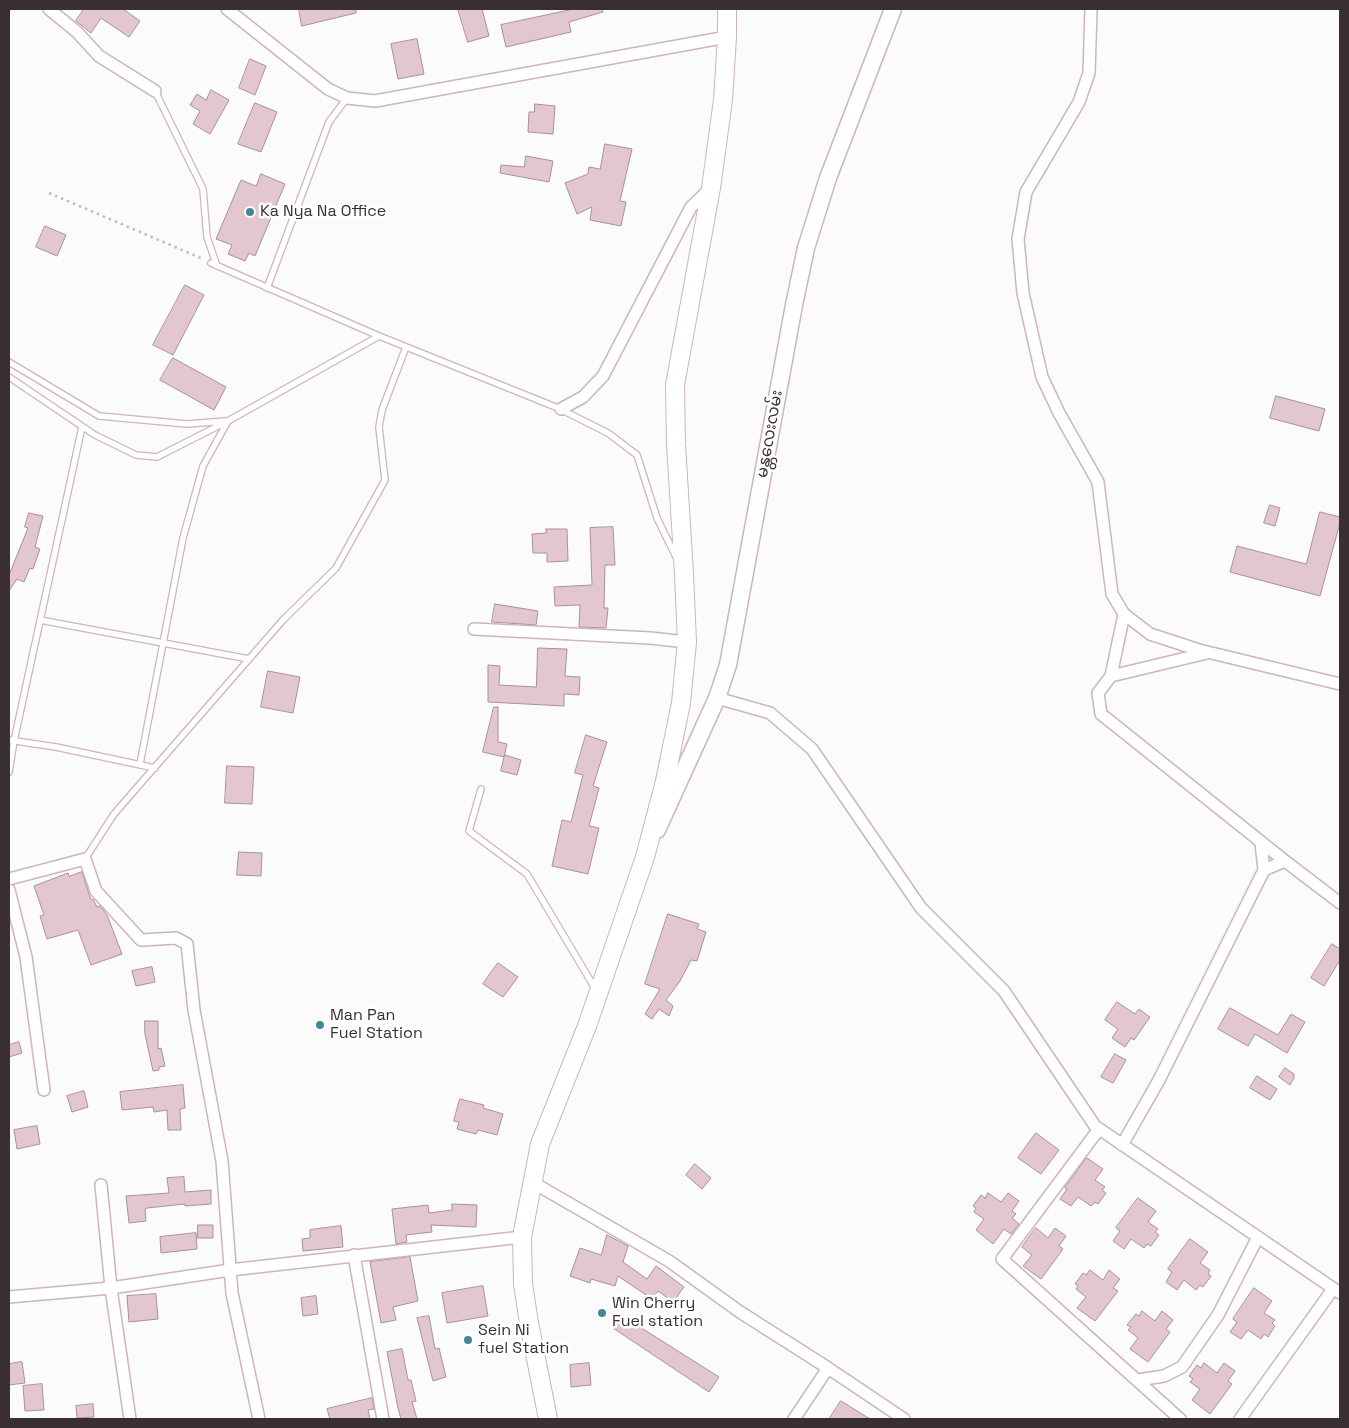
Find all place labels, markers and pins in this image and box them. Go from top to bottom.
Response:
place label: Ka Nya Na Office [260,202,386,222]
marker: Ka Nya Na Office [244,206,256,218]
place label: Man Pan Fuel Station [330,1006,423,1044]
marker: Man Pan Fuel Station [314,1019,326,1031]
place label: Win Cherry Fuel station [612,1294,703,1332]
marker: Win Cherry Fuel station [596,1307,608,1319]
place label: Sein Ni fuel Station [478,1321,569,1359]
marker: Sein Ni fuel Station [462,1334,474,1346]

